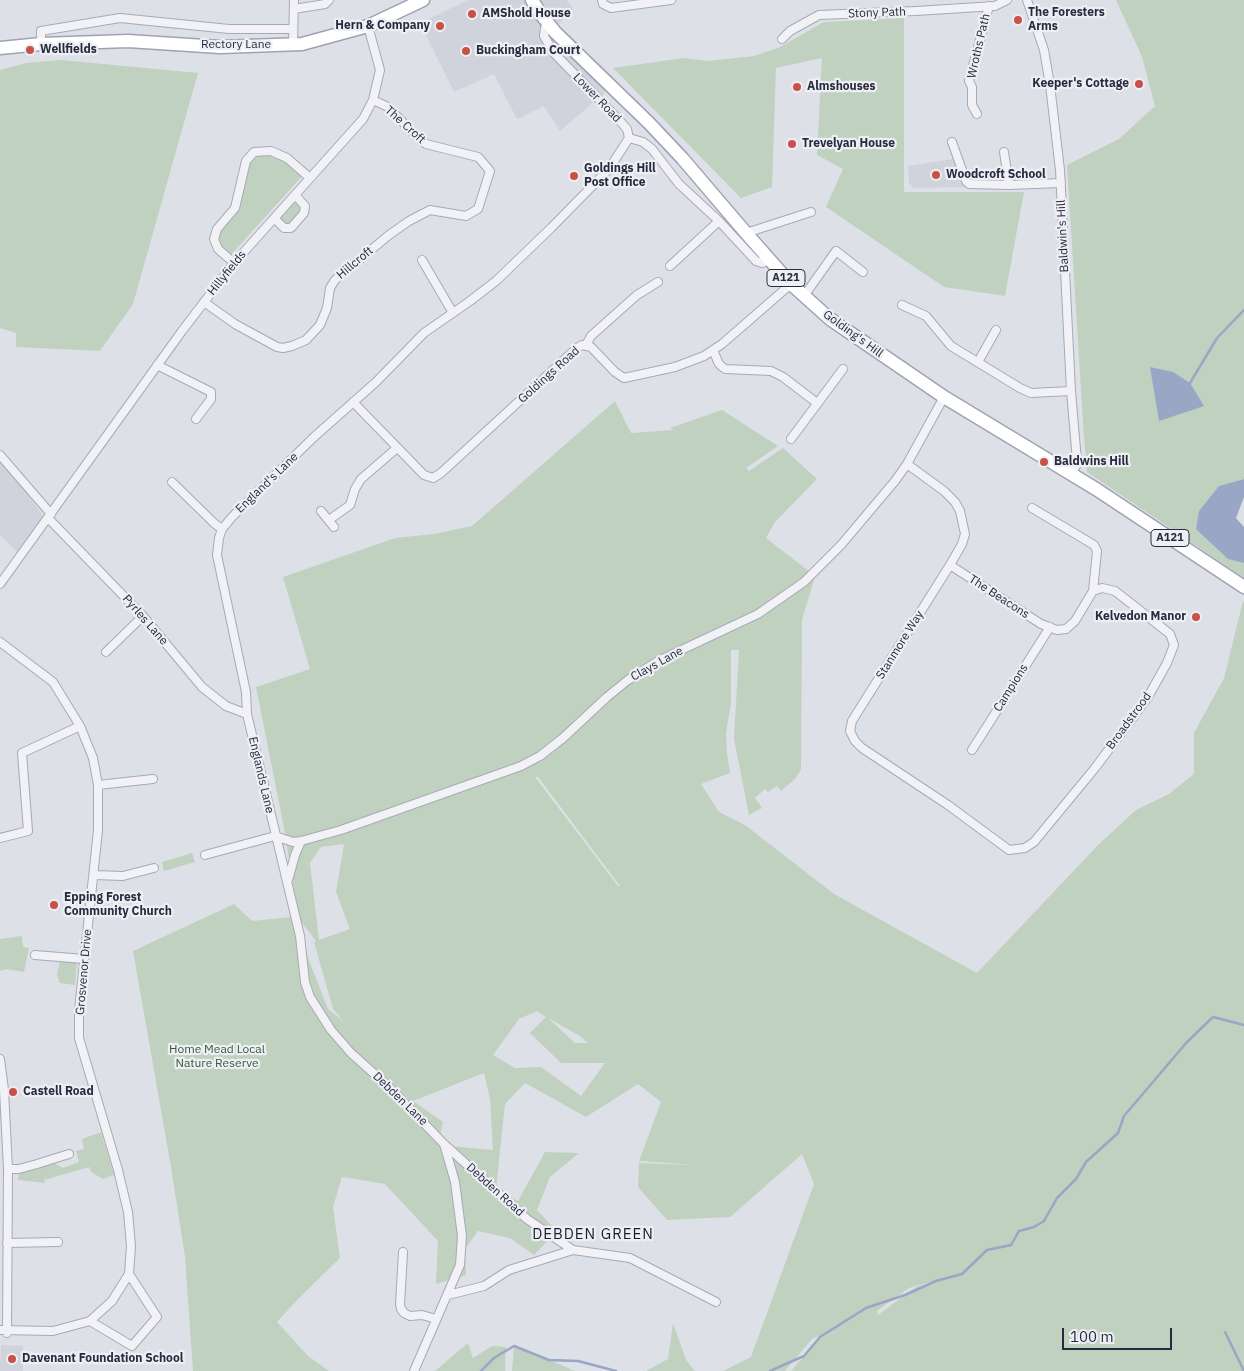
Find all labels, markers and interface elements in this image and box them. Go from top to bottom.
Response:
street label: Stony Path [848,5,906,21]
place label: The Foresters Arms [1028,6,1105,34]
place label: AMShold House [482,7,571,21]
marker: AMShold House [466,8,478,20]
street label: Wroths Path [965,12,993,80]
marker: The Foresters Arms [1012,14,1024,26]
place label: Hern & Company [335,19,430,33]
marker: Hern & Company [434,20,446,32]
street label: Rectory Lane [201,38,271,52]
place label: Wellfields [40,43,97,57]
marker: Wellfields [24,44,36,56]
place label: Buckingham Court [476,44,580,58]
marker: Buckingham Court [460,45,472,57]
street label: Lower Road [570,70,624,126]
place label: Keeper's Cottage [1032,77,1129,91]
marker: Keeper's Cottage [1133,78,1145,90]
place label: Almshouses [807,80,876,94]
marker: Almshouses [791,81,803,93]
street label: The Croft [382,103,428,147]
place label: Trevelyan House [802,137,895,151]
marker: Trevelyan House [786,138,798,150]
place label: Goldings Hill Post Office [584,162,656,190]
place label: Woodcroft School [946,168,1046,182]
marker: Woodcroft School [930,169,942,181]
marker: Goldings Hill Post Office [568,170,580,182]
street label: Baldwin's Hill [1054,199,1072,273]
street label: Hillcroft [334,244,376,282]
street label: Hillyfields [205,248,249,298]
road number: A121 [767,270,805,286]
street label: Golding's Hill [820,307,886,361]
street label: Goldings Road [515,344,583,406]
street label: England's Lane [233,450,301,516]
place label: Baldwins Hill [1054,455,1129,469]
marker: Baldwins Hill [1038,456,1050,468]
road number: A121 [1151,530,1189,546]
street label: The Beacons [966,572,1032,622]
street label: Pyrles Lane [119,592,171,648]
street label: Stanmore Way [873,608,927,682]
place label: Kelvedon Manor [1095,610,1186,624]
marker: Kelvedon Manor [1190,611,1202,623]
street label: Clays Lane [628,644,686,684]
street label: Campions [991,661,1031,715]
street label: Broadstrood [1103,690,1155,752]
street label: Englands Lane [245,735,277,815]
place label: Epping Forest Community Church [64,891,172,919]
marker: Epping Forest Community Church [48,899,60,911]
street label: Grosvenor Drive [73,928,95,1016]
park label: Home Mead Local Nature Reserve [169,1043,265,1071]
street label: Debden Lane [370,1069,430,1129]
place label: Castell Road [23,1085,94,1099]
marker: Castell Road [7,1086,19,1098]
street label: Debden Road [463,1160,527,1220]
district label: DEBDEN GREEN [531,1226,655,1244]
scale bar [1064,1318,1174,1350]
text: 100 m [1070,1327,1114,1346]
place label: Davenant Foundation School [22,1352,183,1366]
marker: Davenant Foundation School [6,1353,18,1365]

